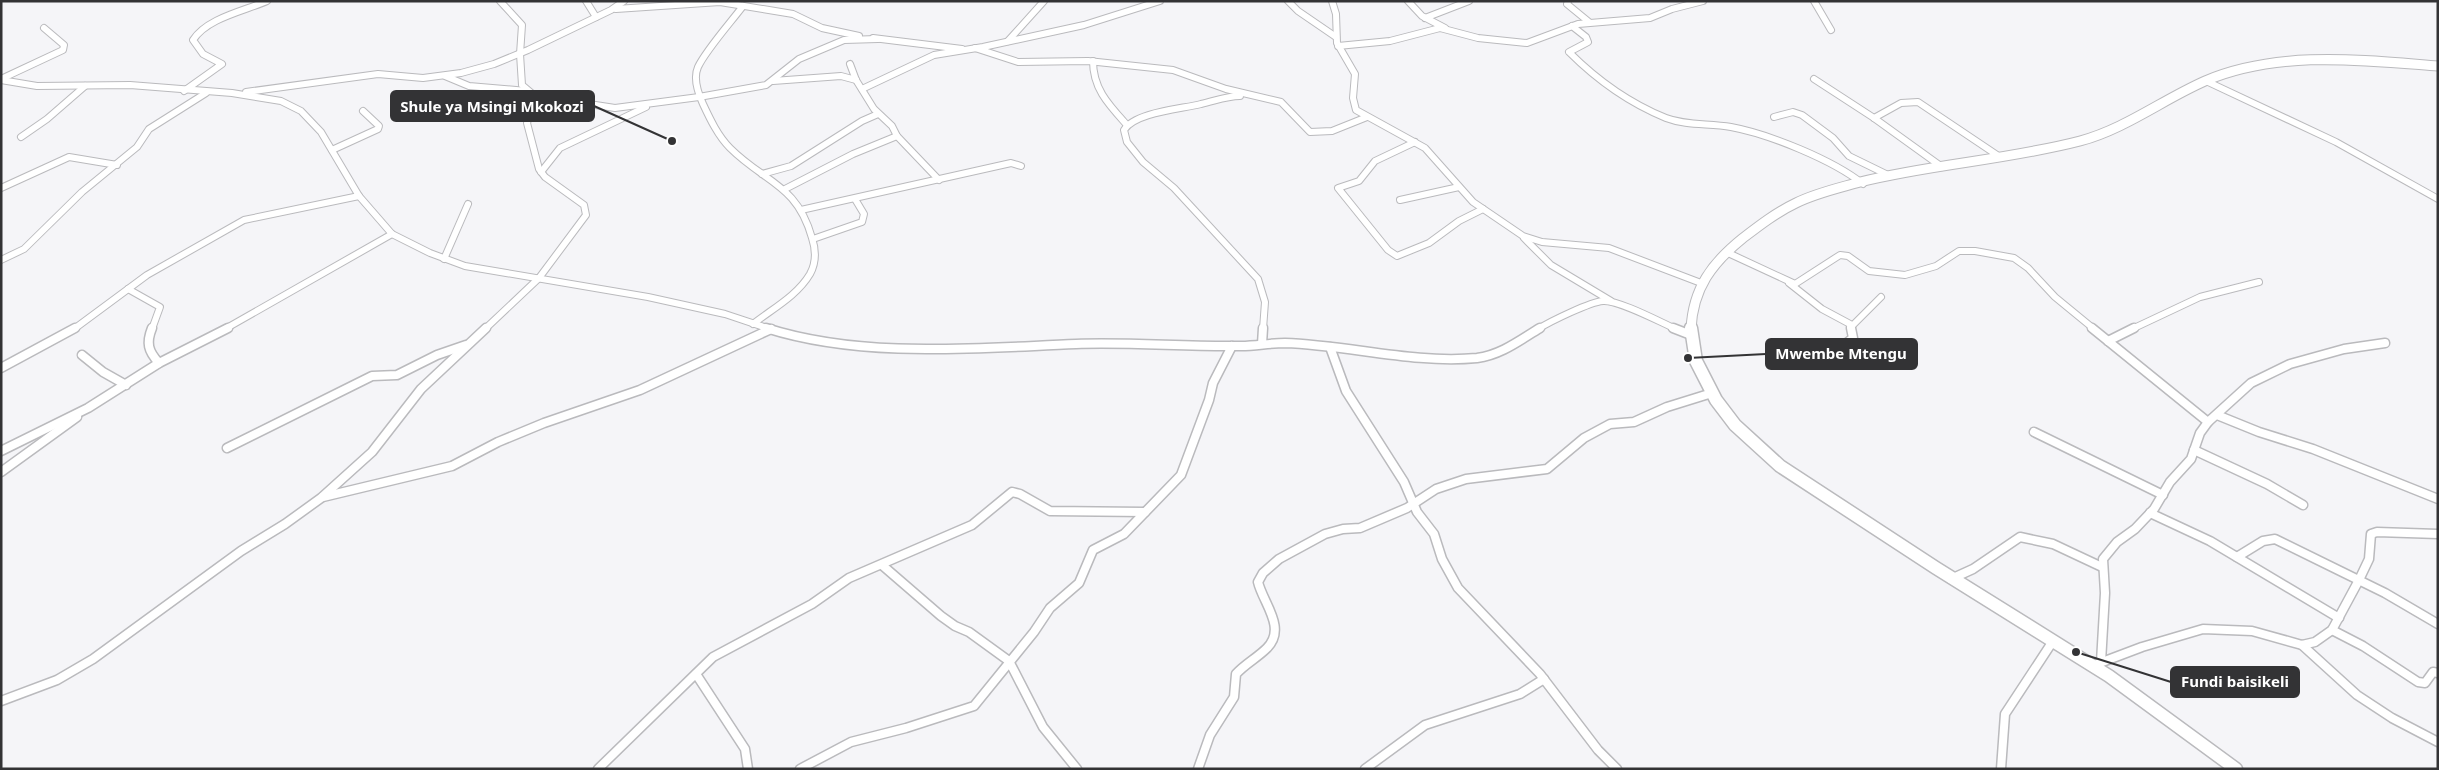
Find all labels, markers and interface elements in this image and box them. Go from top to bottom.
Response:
callout: Shule ya Msingi Mkokozi [391,91,594,121]
text: Shule ya Msingi Mkokozi [400,96,584,116]
callout: Mwembe Mtengu [1766,339,1917,369]
text: Mwembe Mtengu [1775,343,1907,363]
callout: Fundi baisikeli [2171,667,2299,697]
text: Fundi baisikeli [2181,671,2289,691]

